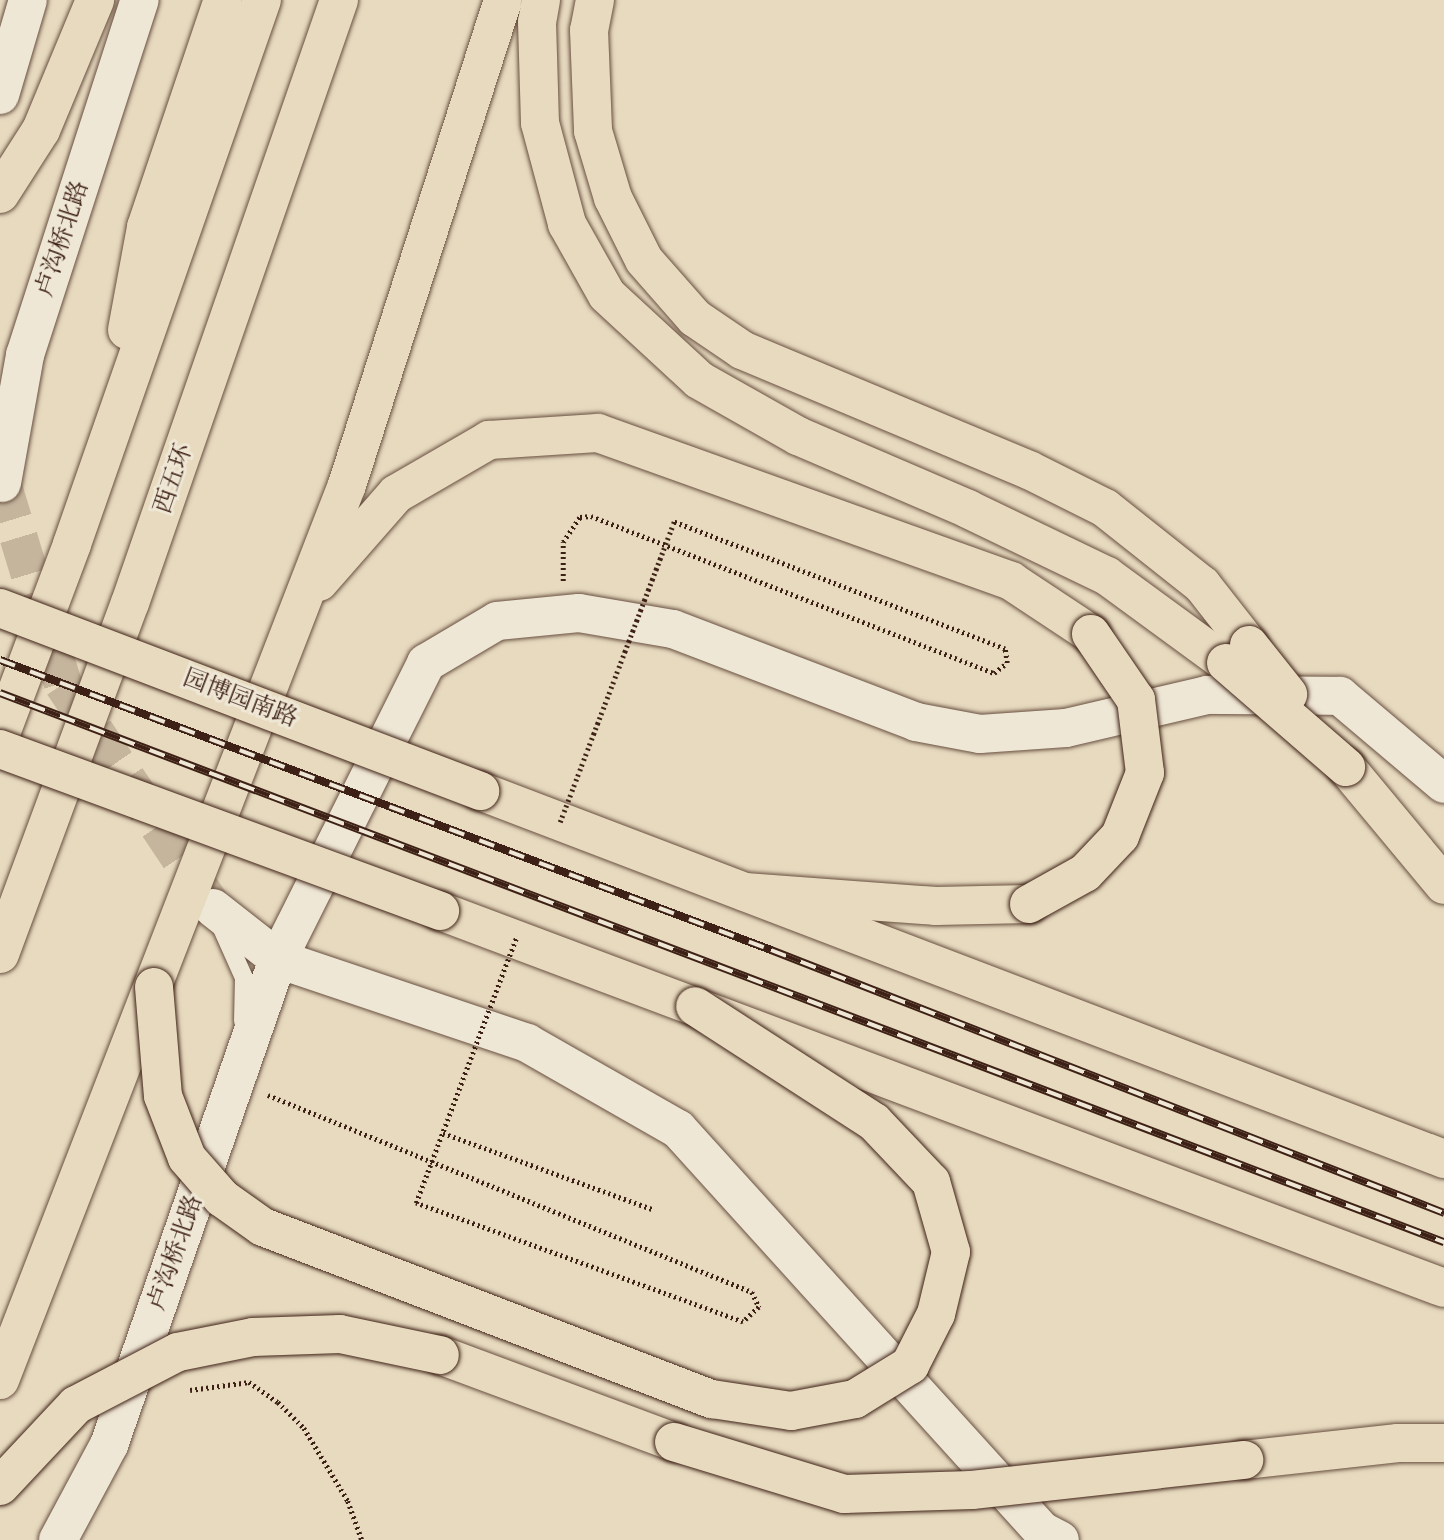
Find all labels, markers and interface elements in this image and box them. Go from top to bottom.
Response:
street label: 卢沟桥北路 [31,177,95,301]
street label: 西五环 [149,440,199,518]
street label: 园博园南路 [179,664,301,734]
street label: 卢沟桥北路 [143,1192,209,1314]

